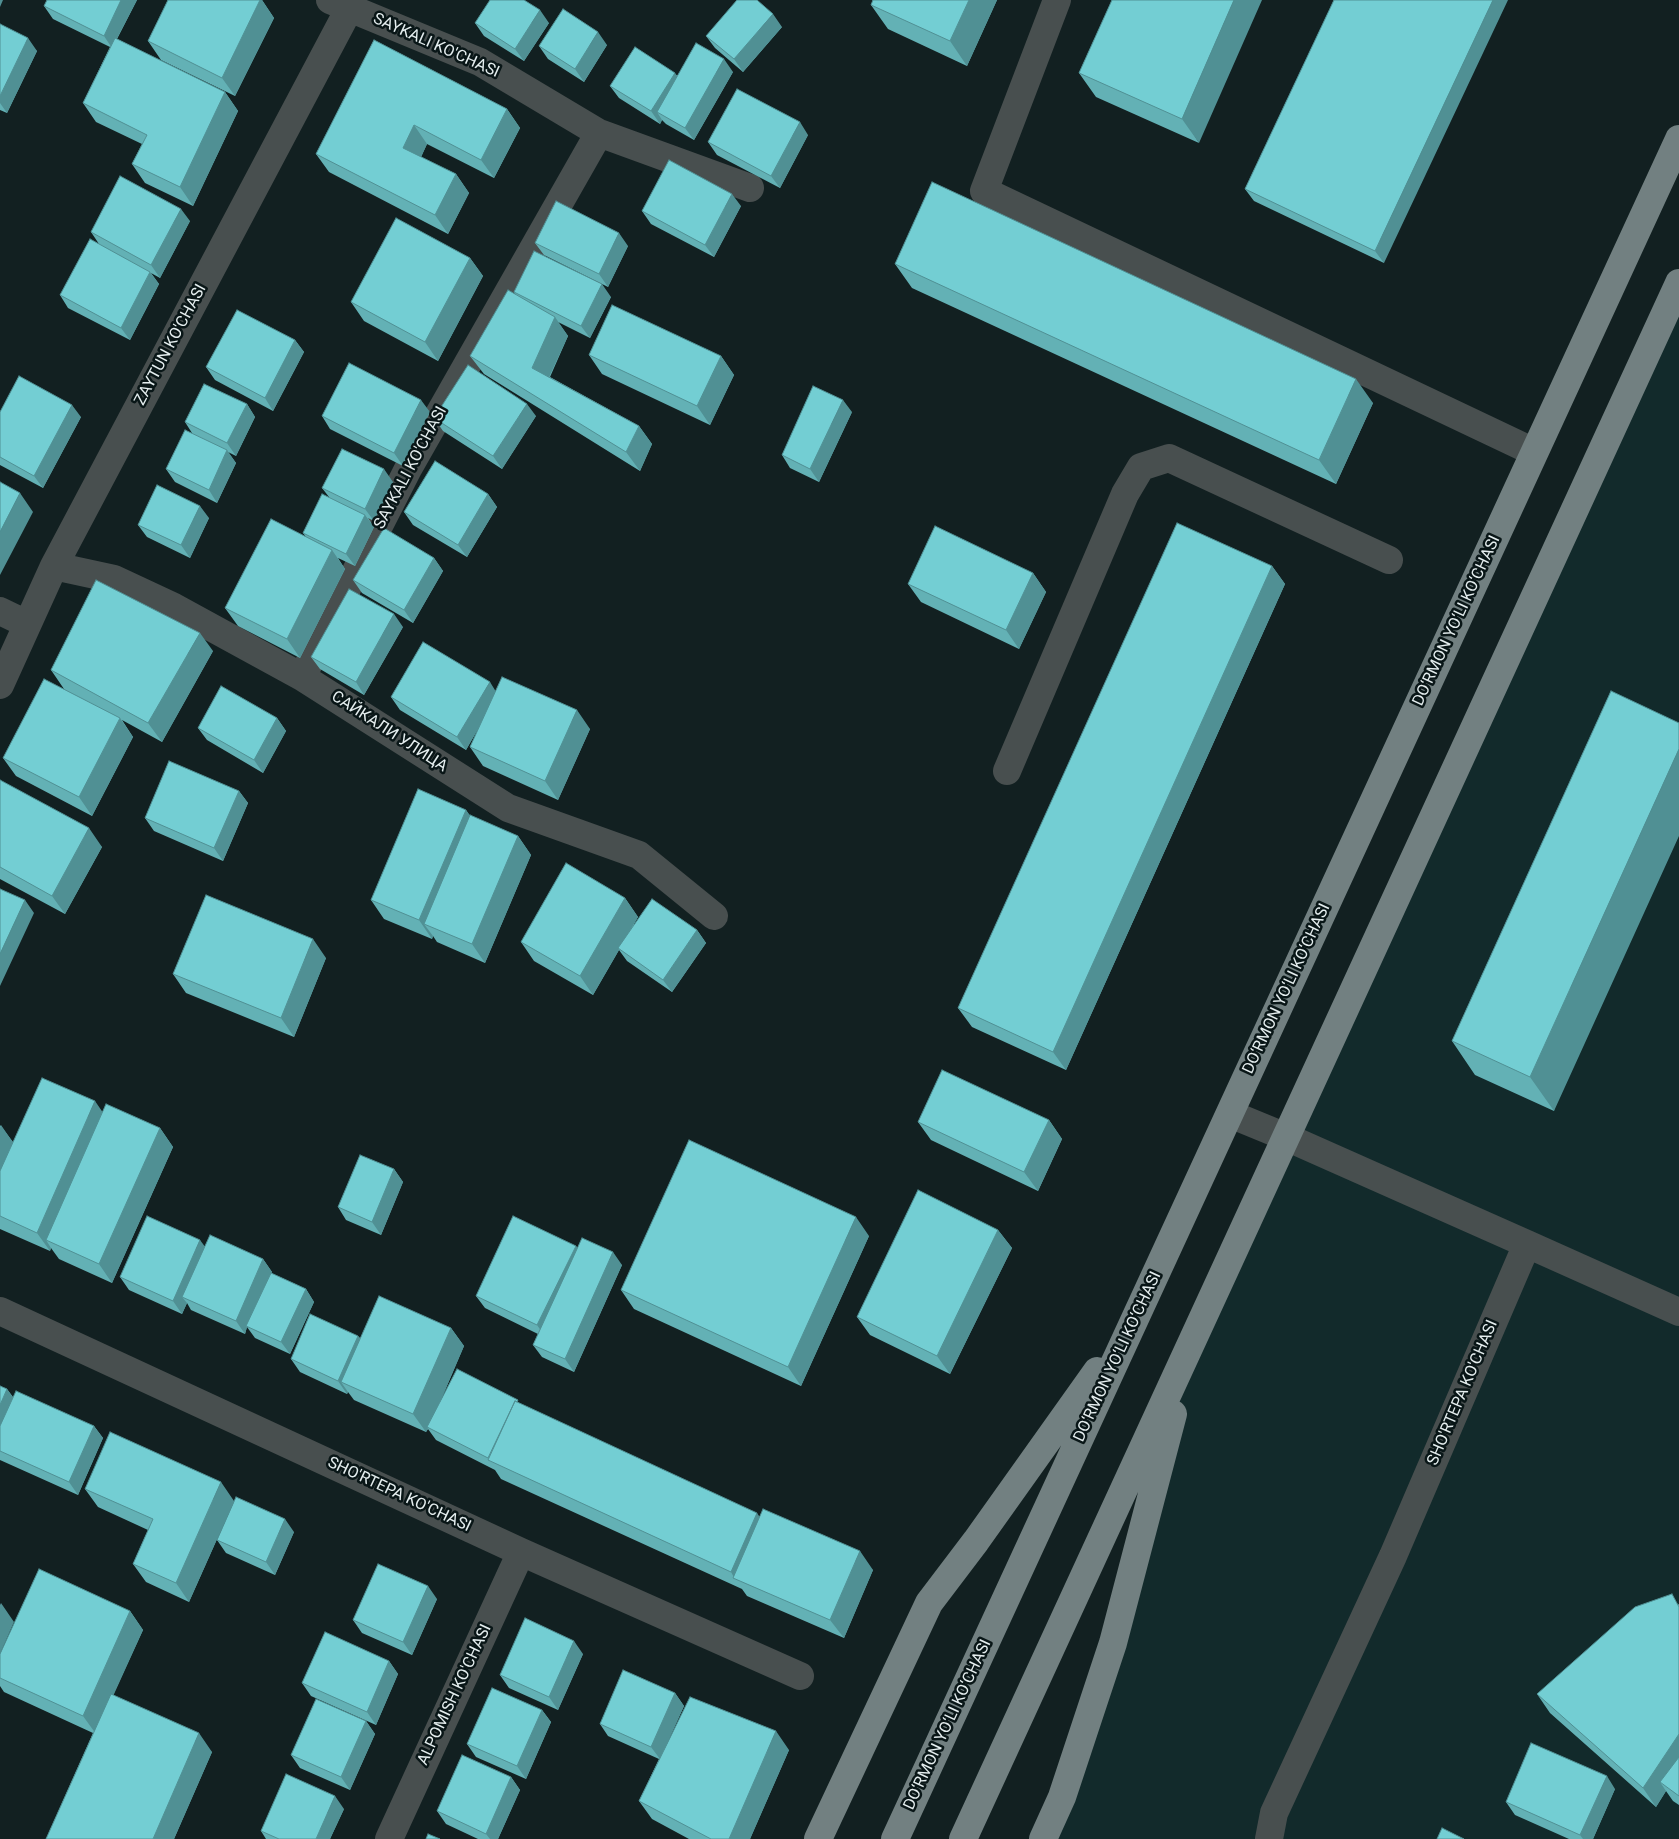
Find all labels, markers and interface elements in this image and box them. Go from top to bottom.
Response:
street label: SAYKALI KO'CHASI [370,10,502,82]
street label: ZAYTUN KO'CHASI [131,281,211,409]
street label: SAYKALI KO'CHASI [371,403,451,533]
street label: DO‘RMON YO‘LI KO‘CHASI [1409,533,1505,709]
street label: САЙКАЛИ УЛИЦА [327,687,451,777]
street label: DO‘RMON YO‘LI KO‘CHASI [1239,901,1335,1077]
street label: DO‘RMON YO‘LI KO‘CHASI [1070,1269,1166,1445]
street label: SHO'RTEPA KO'CHASI [1424,1318,1502,1468]
street label: SHO'RTEPA KO'CHASI [324,1453,474,1537]
street label: ALPOMISH KO'CHASI [414,1622,496,1768]
street label: DO‘RMON YO‘LI KO‘CHASI [900,1637,996,1813]

